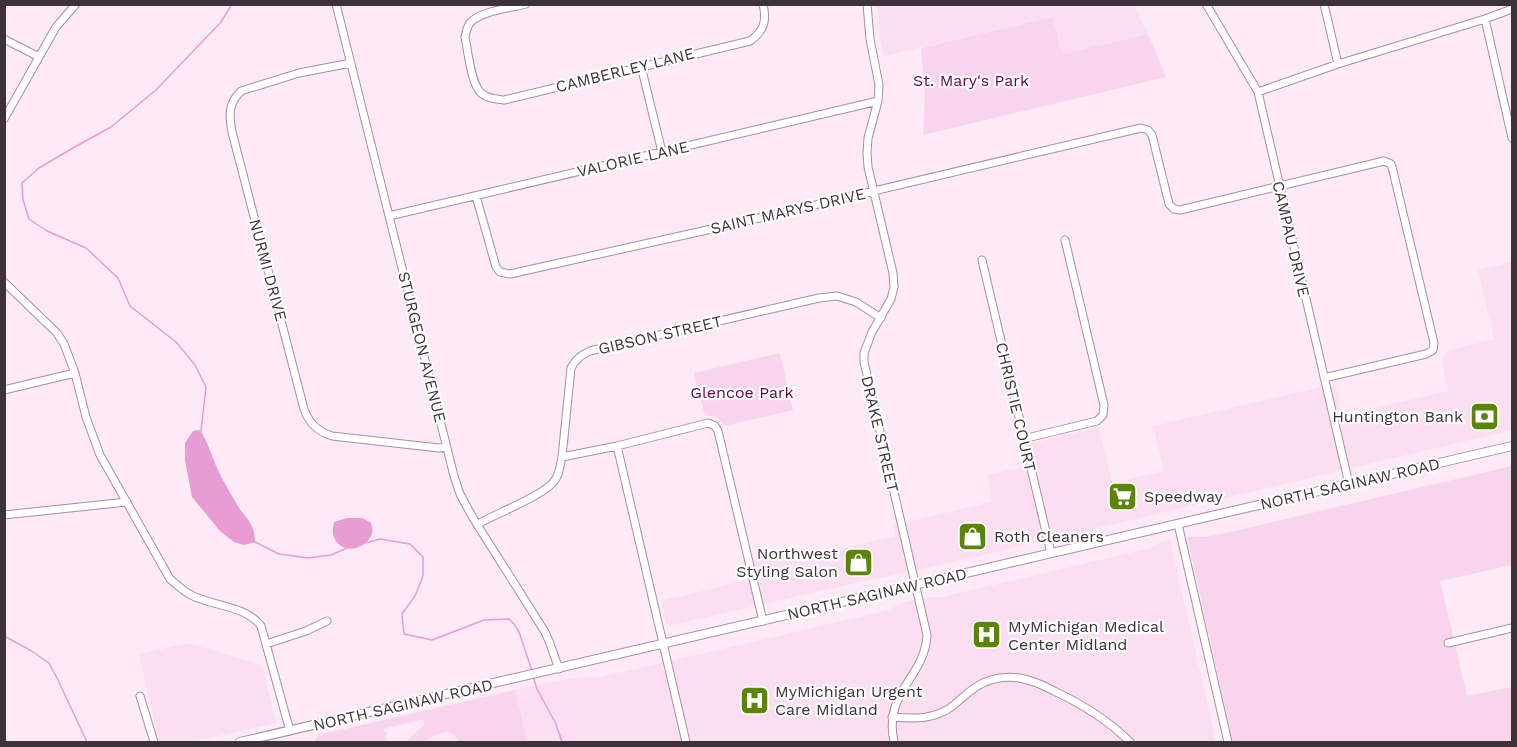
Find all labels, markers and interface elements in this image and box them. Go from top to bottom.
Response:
street label: CAMBERLEY LANE [554,44,696,96]
park label: St. Mary's Park [913,71,1029,90]
street label: VALORIE LANE [575,137,691,181]
street label: CAMPAU DRIVE [1268,179,1314,299]
street label: SAINT MARYS DRIVE [709,184,867,238]
street label: NURMI DRIVE [245,217,291,323]
street label: STURGEON AVENUE [394,270,450,424]
street label: GIBSON STREET [596,311,724,358]
street label: CHRISTIE COURT [992,340,1040,474]
street label: DRAKE STREET [857,374,903,494]
park label: Glencoe Park [690,383,794,402]
bank icon: Huntington Bank [1468,400,1500,432]
place label: Huntington Bank [1332,407,1463,426]
street label: NORTH SAGINAW ROAD [1258,454,1442,514]
supermarket icon: Speedway [1107,480,1139,512]
place label: Speedway [1144,487,1223,506]
shop icon: Roth Cleaners [957,520,989,552]
place label: Roth Cleaners [994,527,1104,546]
place label: Northwest Styling Salon [736,544,838,581]
shop icon: Northwest Styling Salon [843,546,875,578]
street label: NORTH SAGINAW ROAD [785,564,969,624]
place label: MyMichigan Medical Center Midland [1008,617,1164,654]
hospital icon: MyMichigan Medical Center Midland [971,619,1003,651]
street label: NORTH SAGINAW ROAD [311,675,495,735]
place label: MyMichigan Urgent Care Midland [775,682,923,719]
hospital icon: MyMichigan Urgent Care Midland [738,684,770,716]

